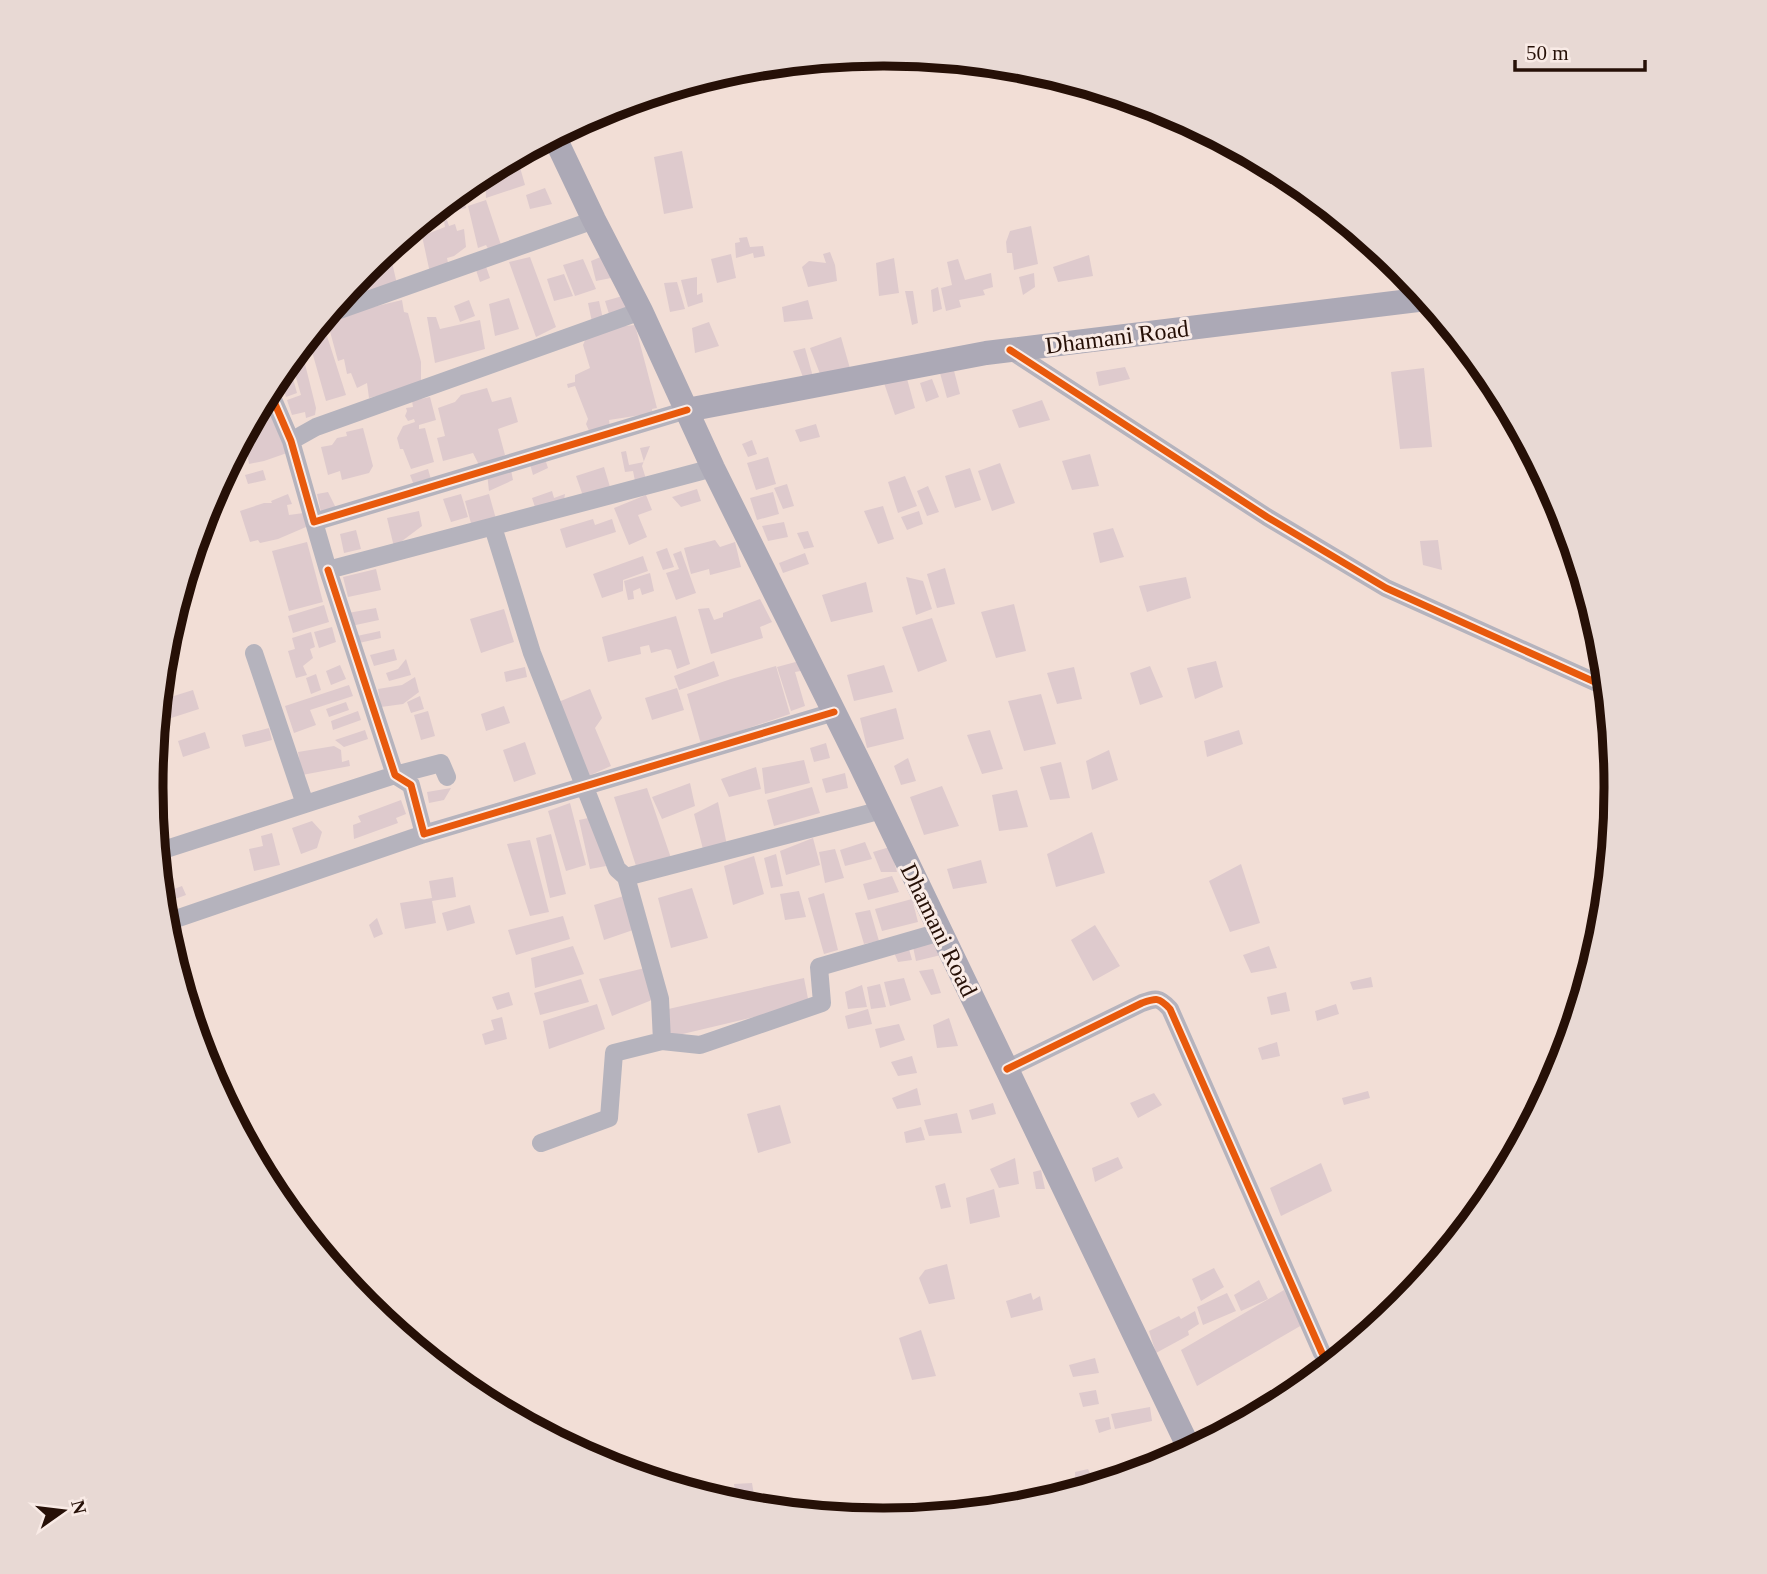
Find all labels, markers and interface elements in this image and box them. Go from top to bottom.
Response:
scale bar [1515,28,1644,72]
text: 50 m [1526,41,1569,65]
street label: Dhamani Road [1044,315,1190,359]
street label: Dhamani Road [896,859,982,1001]
north arrow [28,1476,98,1546]
text: N [67,1498,91,1516]

